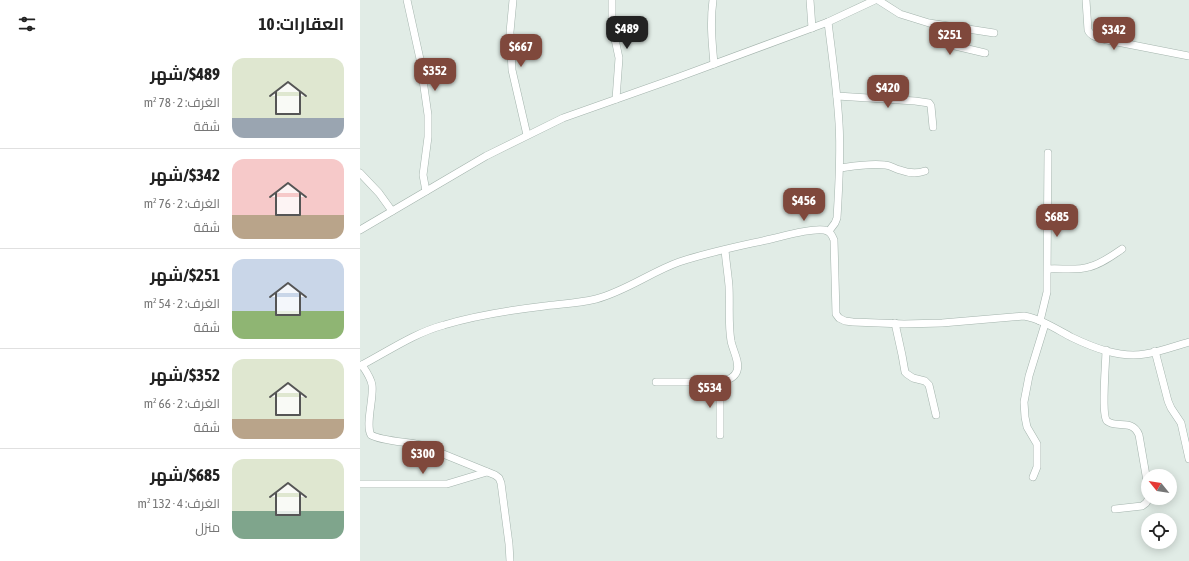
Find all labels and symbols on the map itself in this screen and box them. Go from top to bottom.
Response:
pin: $489 [603,16,651,50]
pin: $342 [1090,17,1138,51]
pin: $251 [926,22,974,56]
pin: $667 [497,34,545,68]
pin: $352 [411,58,459,92]
pin: $420 [864,75,912,109]
pin: $456 [780,188,828,222]
pin: $685 [1033,204,1081,238]
pin: $534 [686,375,734,409]
pin: $300 [399,441,447,475]
north arrow [1141,469,1177,505]

